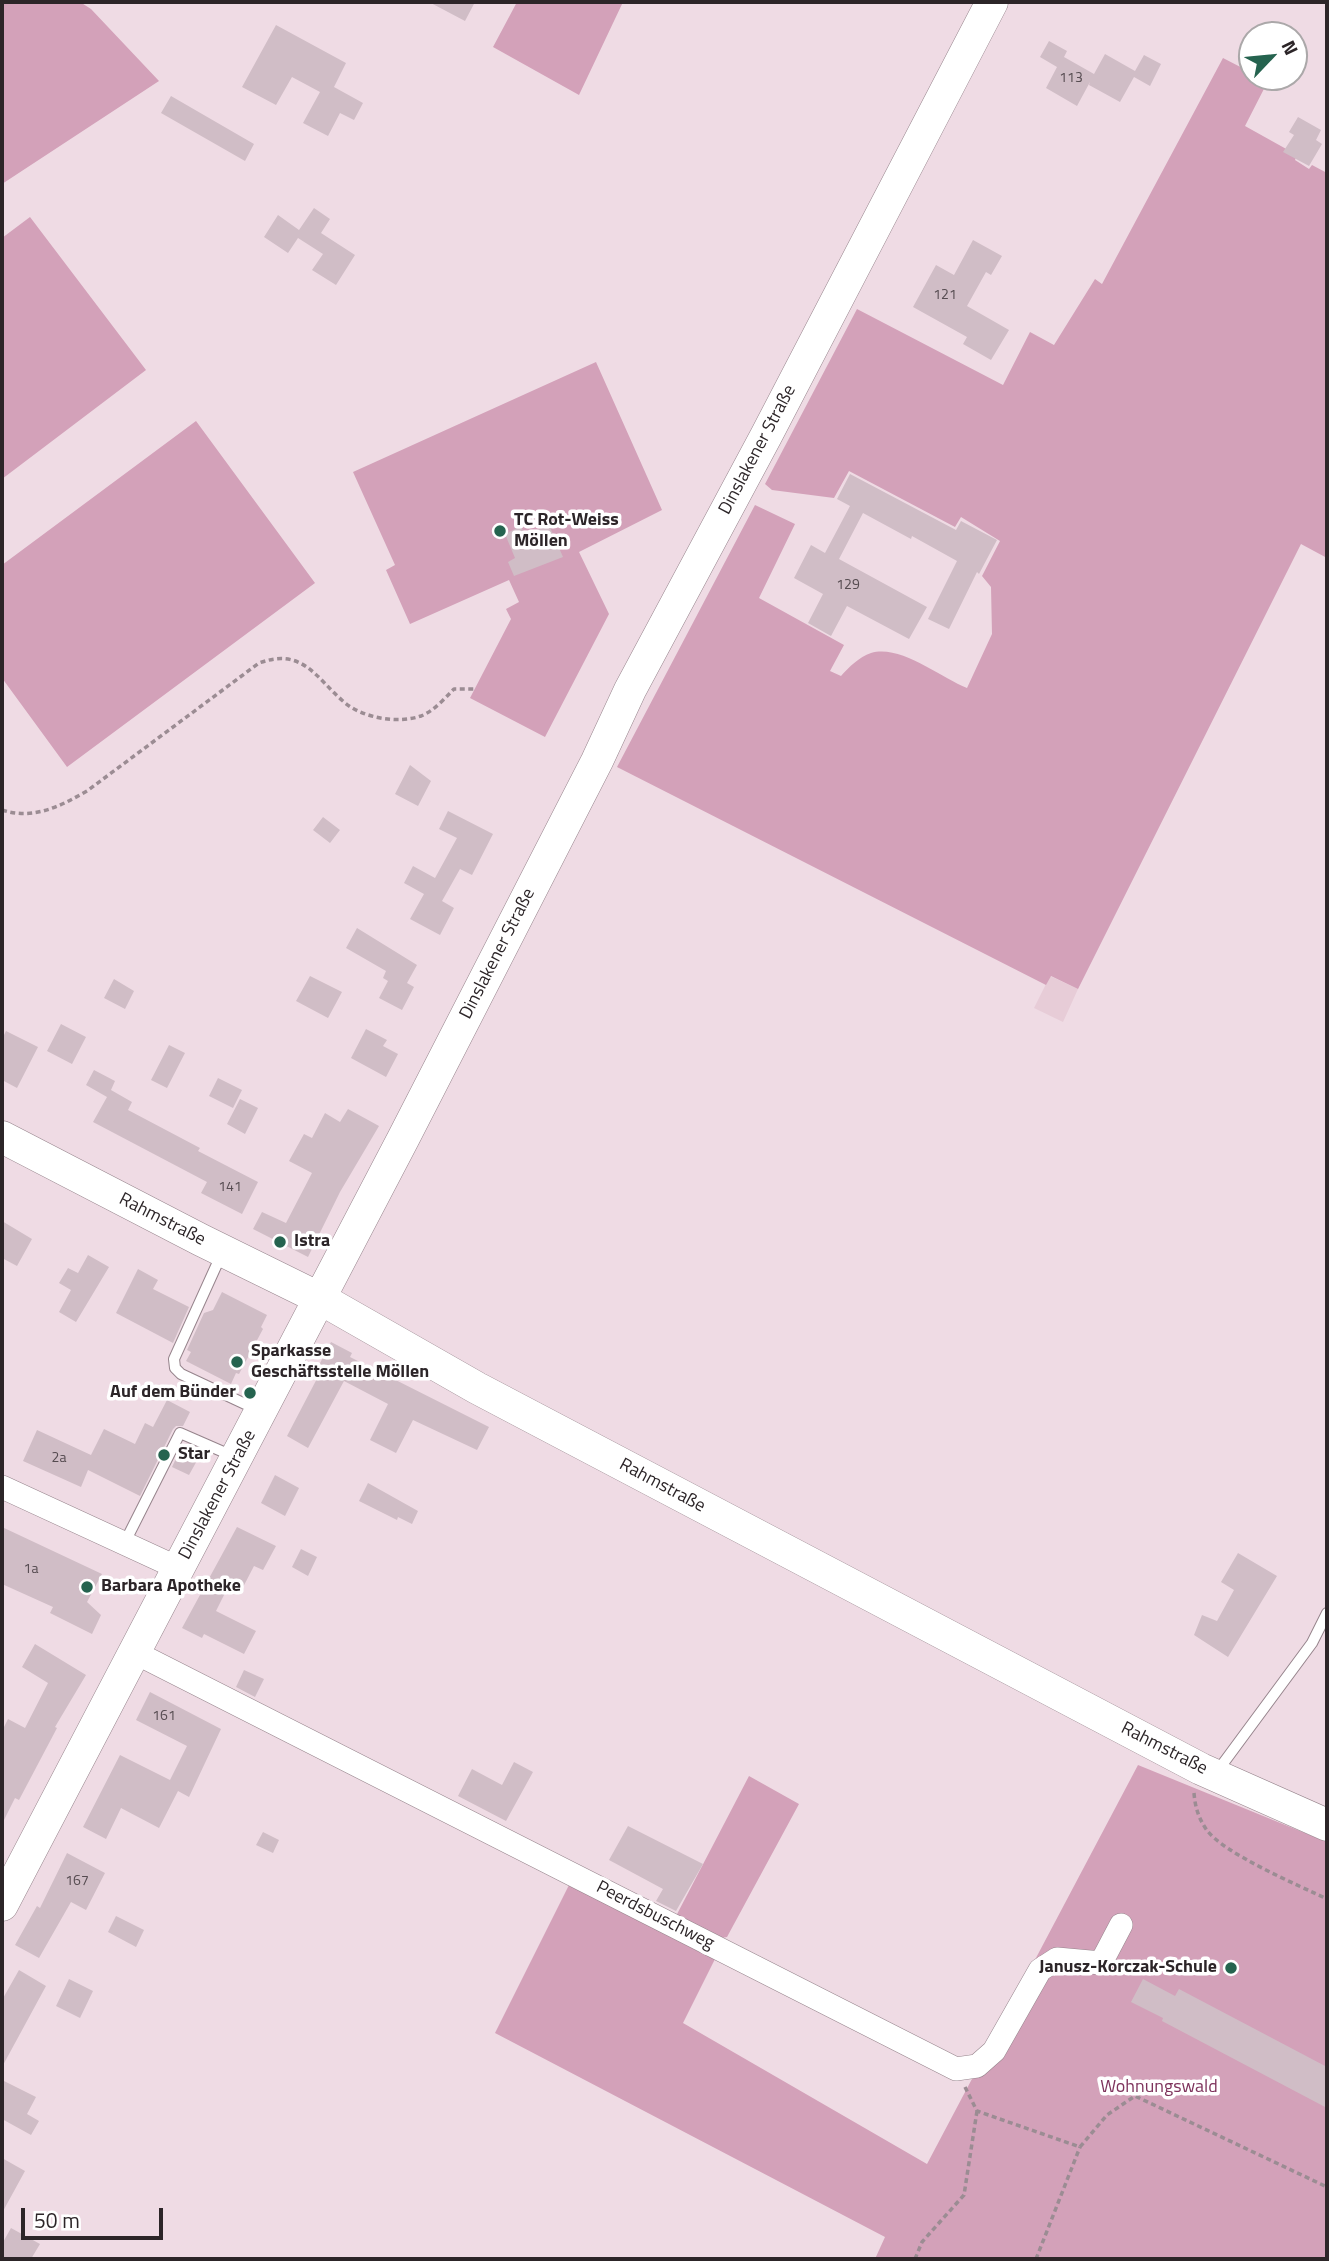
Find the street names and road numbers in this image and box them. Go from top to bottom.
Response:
street label: Dinslakener Straße [715,381,801,519]
street label: Dinslakener Straße [456,885,540,1023]
street label: Rahmstraße [115,1189,209,1251]
street label: Dinslakener Straße [175,1426,261,1564]
street label: Rahmstraße [615,1454,709,1518]
street label: Rahmstraße [1117,1718,1211,1780]
street label: Peerdsbuschweg [592,1877,718,1955]

